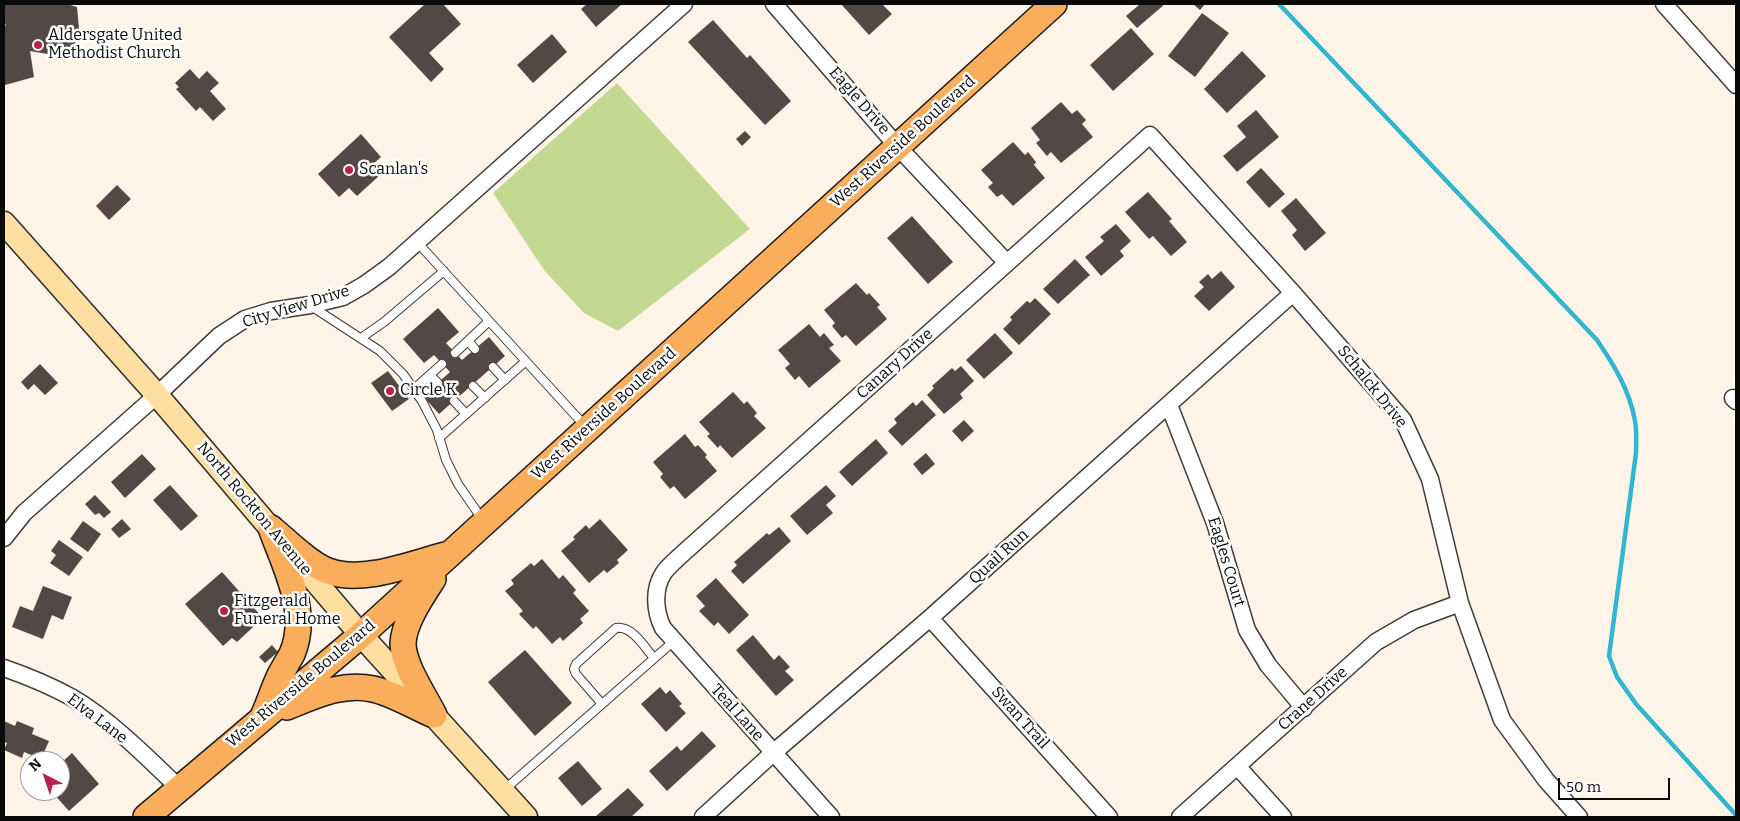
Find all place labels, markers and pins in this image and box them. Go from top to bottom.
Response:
place label: Aldersgate United Methodist Church [48,26,182,64]
marker: Aldersgate United Methodist Church [32,39,44,51]
place label: Scanlan's [359,160,428,180]
marker: Scanlan's [343,164,355,176]
place label: Circle K [400,381,457,401]
marker: Circle K [384,385,396,397]
place label: Fitzgerald Funeral Home [234,592,340,630]
marker: Fitzgerald Funeral Home [218,605,230,617]

